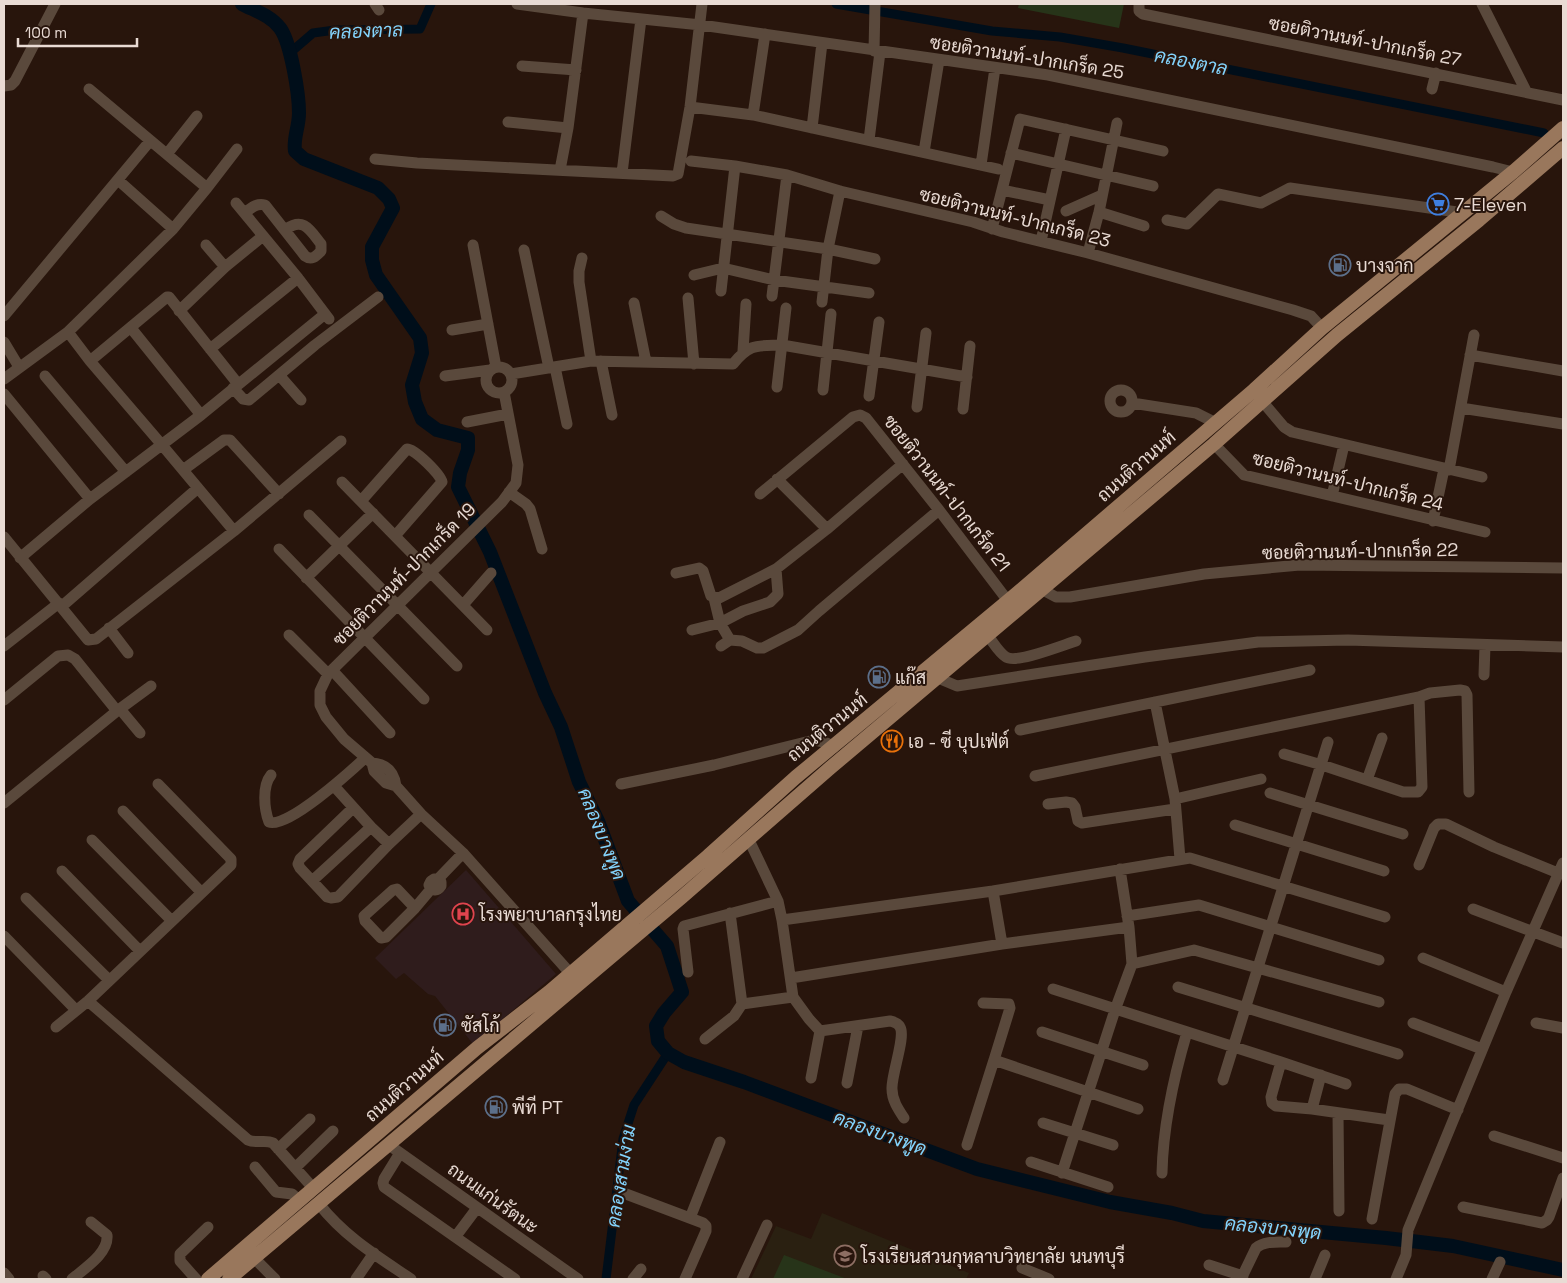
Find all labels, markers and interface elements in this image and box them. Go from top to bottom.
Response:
street label: ซอยติวานนท์-ปากเกร็ด 27 [1267,9,1464,71]
scale bar [18,15,136,47]
water label: คลองตาล [329,17,403,45]
text: 100 m [25,23,67,42]
street label: ซอยติวานนท์-ปากเกร็ด 25 [928,28,1126,84]
water label: คลองตาล [1152,43,1230,81]
street label: ซอยติวานนท์-ปากเกร็ด 23 [917,180,1113,252]
supermarket icon: 7-Eleven [1426,192,1450,216]
place label: 7-Eleven [1454,193,1527,216]
fuel station icon: บางจาก [1328,253,1352,277]
place label: บางจาก [1356,254,1414,277]
street label: ซอยติวานนท์-ปากเกร็ด 21 [879,409,1017,576]
street label: ถนนติวานนท์ [1091,425,1180,507]
street label: ซอยติวานนท์-ปากเกร็ด 24 [1250,444,1446,516]
street label: ซอยติวานนท์-ปากเกร็ด 19 [326,496,480,650]
street label: ซอยติวานนท์-ปากเกร็ด 22 [1262,536,1458,564]
fuel station icon: แก๊ส [867,665,891,689]
place label: แก๊ส [895,666,926,689]
street label: ถนนติวานนท์ [781,687,872,766]
restaurant icon: เอ - ซี บุปเฟ่ต์ [880,729,904,753]
place label: เอ - ซี บุปเฟ่ต์ [908,729,1009,754]
water label: คลองบางพูด [571,784,632,884]
hospital icon: โรงพยาบาลกรุงไทย [451,902,475,926]
place label: โรงพยาบาลกรุงไทย [478,902,622,927]
fuel station icon: ซัสโก้ [433,1013,457,1037]
place label: ซัสโก้ [461,1013,501,1037]
street label: ถนนติวานนท์ [359,1045,448,1127]
fuel station icon: พีที PT [484,1095,508,1119]
place label: พีที PT [512,1095,563,1119]
water label: คลองบางพูด [830,1105,930,1162]
water label: คลองสามง่าม [601,1123,642,1229]
street label: ถนนแก่นรัตนะ [443,1157,543,1239]
water label: คลองบางพูด [1223,1210,1323,1247]
school or university icon: โรงเรียนสวนกุหลาบวิทยาลัย นนทบุรี [833,1244,857,1268]
place label: โรงเรียนสวนกุหลาบวิทยาลัย นนทบุรี [860,1244,1125,1269]

